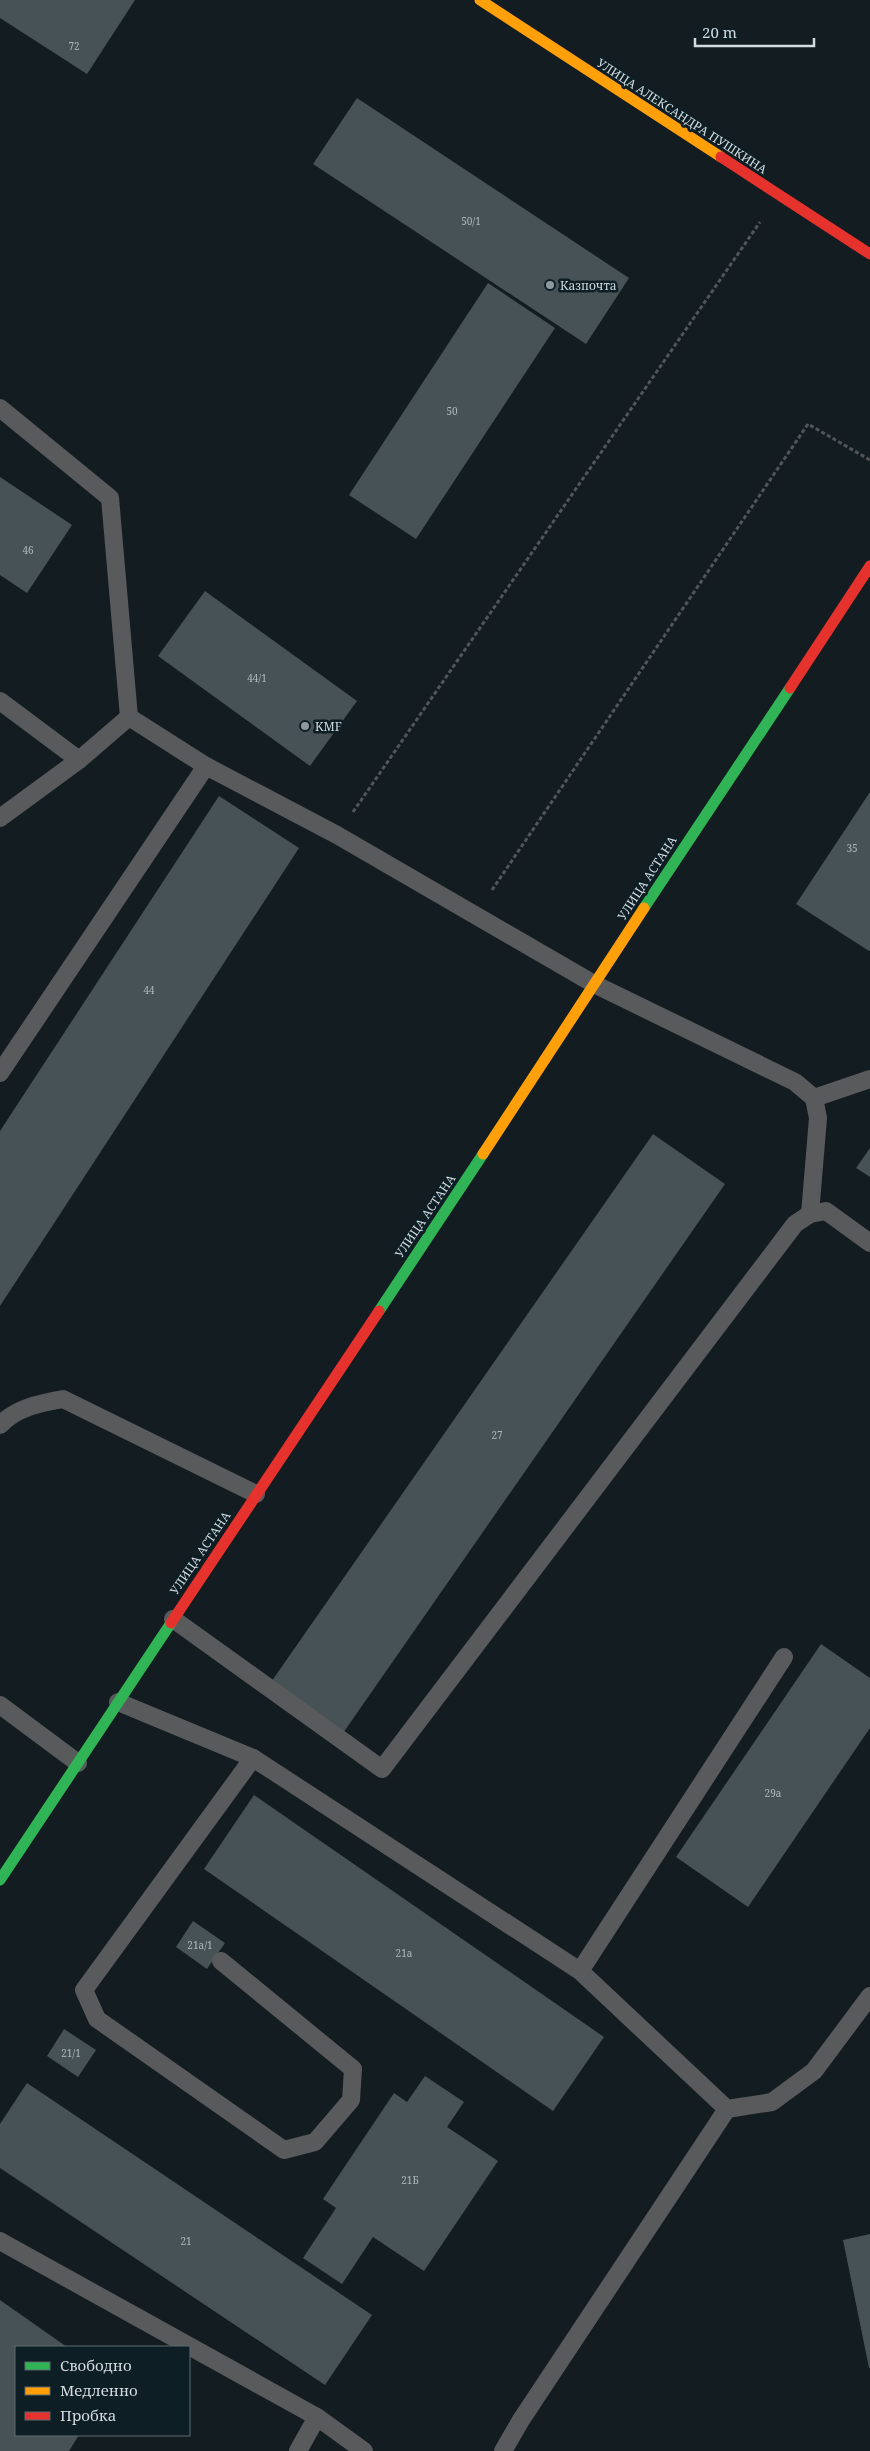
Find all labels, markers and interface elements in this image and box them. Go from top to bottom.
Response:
scale bar [695,15,814,47]
text: 20 m [702,22,737,42]
house number: 72 [68,39,80,53]
street label: УЛИЦА АЛЕКСАНДРА ПУШКИНА [594,54,771,178]
house number: 50/1 [461,214,481,228]
place label: Казпочта [560,277,617,294]
marker: Казпочта [544,279,556,291]
house number: 50 [446,404,458,418]
house number: 46 [22,543,34,557]
house number: 44/1 [247,671,267,685]
place label: KMF [315,718,342,735]
marker: KMF [299,720,311,732]
street label: УЛИЦА АСТАНА [613,832,681,923]
house number: 35 [846,841,858,855]
house number: 44 [143,983,155,997]
street label: УЛИЦА АСТАНА [391,1171,459,1261]
house number: 27 [491,1428,503,1442]
street label: УЛИЦА АСТАНА [166,1508,234,1598]
house number: 29а [765,1786,782,1800]
house number: 21а/1 [187,1938,213,1952]
house number: 21а [396,1946,413,1960]
house number: 21/1 [61,2046,81,2060]
house number: 21Б [401,2173,419,2187]
house number: 21 [180,2234,192,2248]
legend [15,2346,190,2436]
text: Свободно [60,2355,132,2375]
text: Медленно [60,2380,138,2400]
text: Пробка [60,2405,116,2425]

